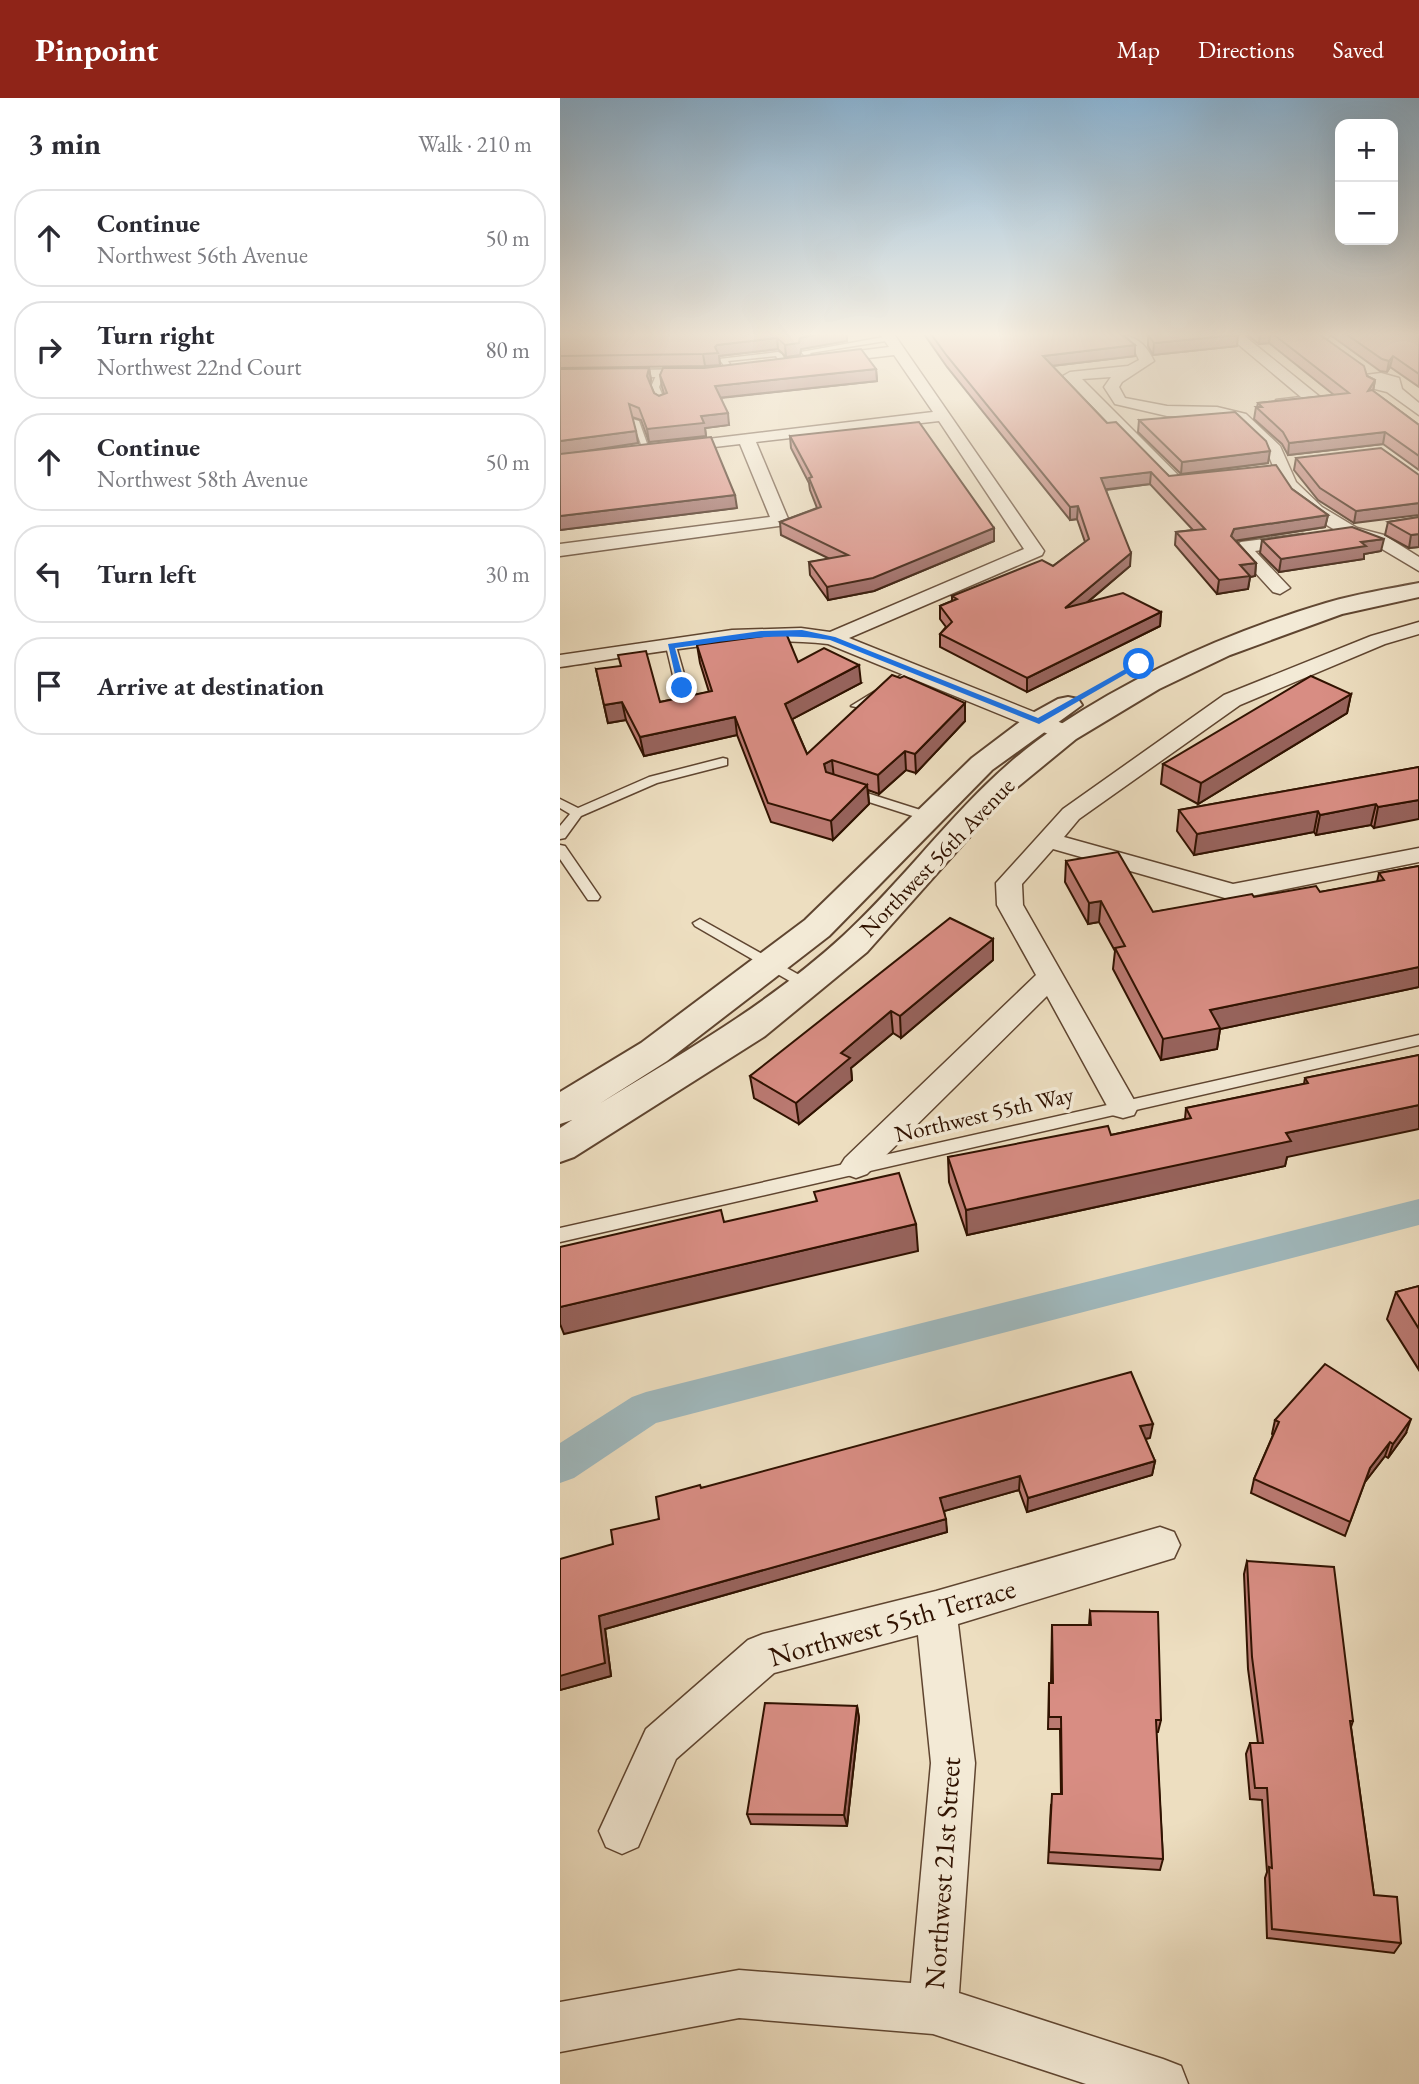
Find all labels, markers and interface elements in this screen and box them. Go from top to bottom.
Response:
text: Pinpoint [35,28,158,71]
text: Map [1117,34,1160,65]
text: Directions [1198,34,1295,65]
text: Saved [1333,34,1384,65]
map controls [1335,119,1398,245]
button: + [1335,119,1398,182]
text: 3 min [28,124,101,163]
text: Walk · 210 m [418,129,532,159]
button: − [1335,182,1398,245]
text: Continue [97,206,200,240]
icon: ahead [30,219,68,257]
text: 50 m [485,223,530,253]
text: Northwest 56th Avenue [97,240,308,270]
text: Turn right [97,318,215,352]
icon: right [30,331,68,369]
text: 80 m [485,335,530,365]
text: Northwest 22nd Court [97,352,301,382]
text: Continue [97,430,200,464]
icon: ahead [30,443,68,481]
text: 50 m [485,447,530,477]
text: Northwest 58th Avenue [97,464,308,494]
icon: left [30,555,68,593]
text: Turn left [97,557,196,591]
text: 30 m [485,559,530,589]
route start [1123,648,1154,679]
icon: arrive [30,667,68,705]
text: Arrive at destination [97,669,324,703]
route end [666,672,697,703]
street label: Northwest 56th Avenue [853,771,1021,943]
street label: Northwest 55th Way [892,1079,1077,1149]
street label: Northwest 55th Terrace [765,1570,1019,1674]
street label: Northwest 21st Street [916,1756,968,1990]

